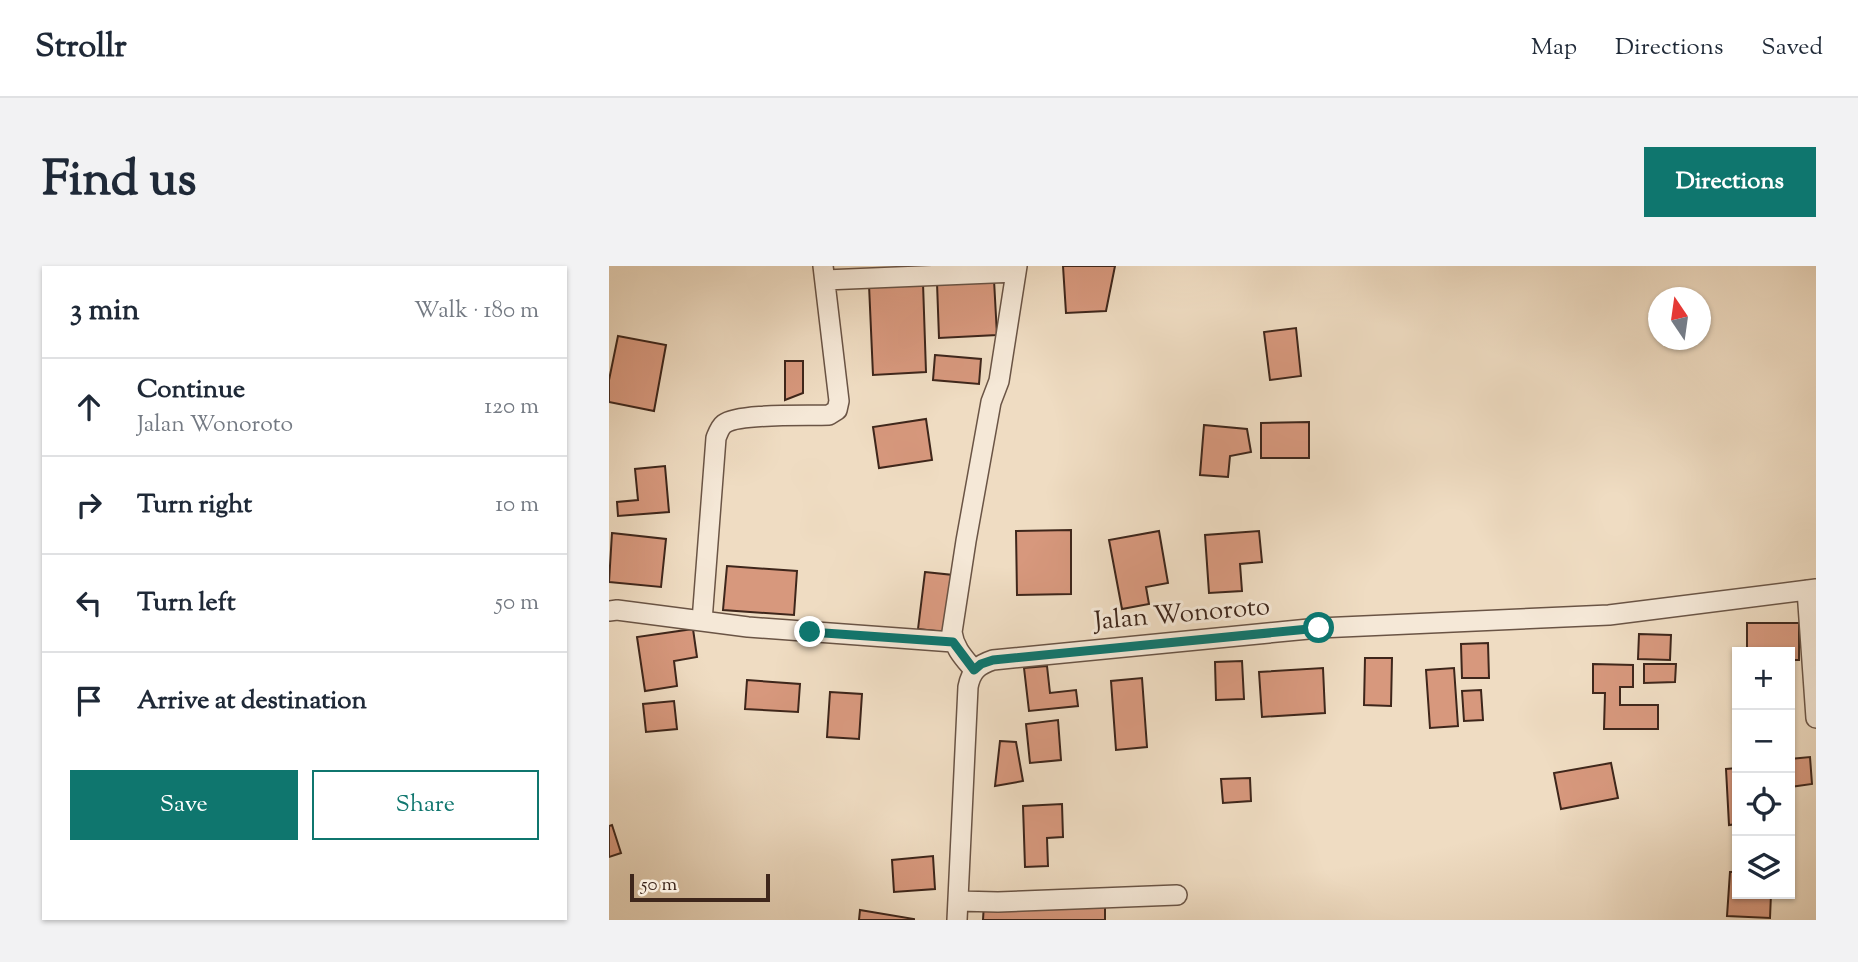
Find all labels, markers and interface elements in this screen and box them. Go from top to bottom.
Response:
text: Strollr [35,24,127,72]
text: Map [1531,31,1577,65]
text: Directions [1615,31,1723,65]
text: Saved [1761,31,1823,65]
text: Find us [42,147,196,217]
button: Directions [1644,147,1816,217]
north arrow [1648,287,1711,350]
text: 3 min [70,290,140,333]
text: Walk · 180 m [414,295,539,328]
text: Continue [137,372,245,409]
icon: ahead [70,388,108,426]
text: 120 m [484,391,539,424]
text: Jalan Wonoroto [137,409,293,442]
icon: right [70,486,108,524]
text: Turn right [137,487,252,524]
text: 10 m [495,489,539,522]
icon: left [70,584,108,622]
text: Turn left [137,585,236,622]
text: 50 m [495,587,539,620]
street label: Jalan Wonoroto [1090,589,1272,641]
route start [1303,612,1334,643]
route end [794,616,825,647]
map controls [1732,647,1795,899]
button: + [1732,647,1795,710]
icon: arrive [70,682,108,720]
text: Arrive at destination [137,683,367,720]
button: − [1732,710,1795,773]
button: Save [70,770,298,840]
button: Share [312,770,539,840]
button: locate [1732,773,1795,836]
button: layers [1732,836,1795,899]
scale bar [630,871,770,903]
text: 50 m [641,872,677,899]

